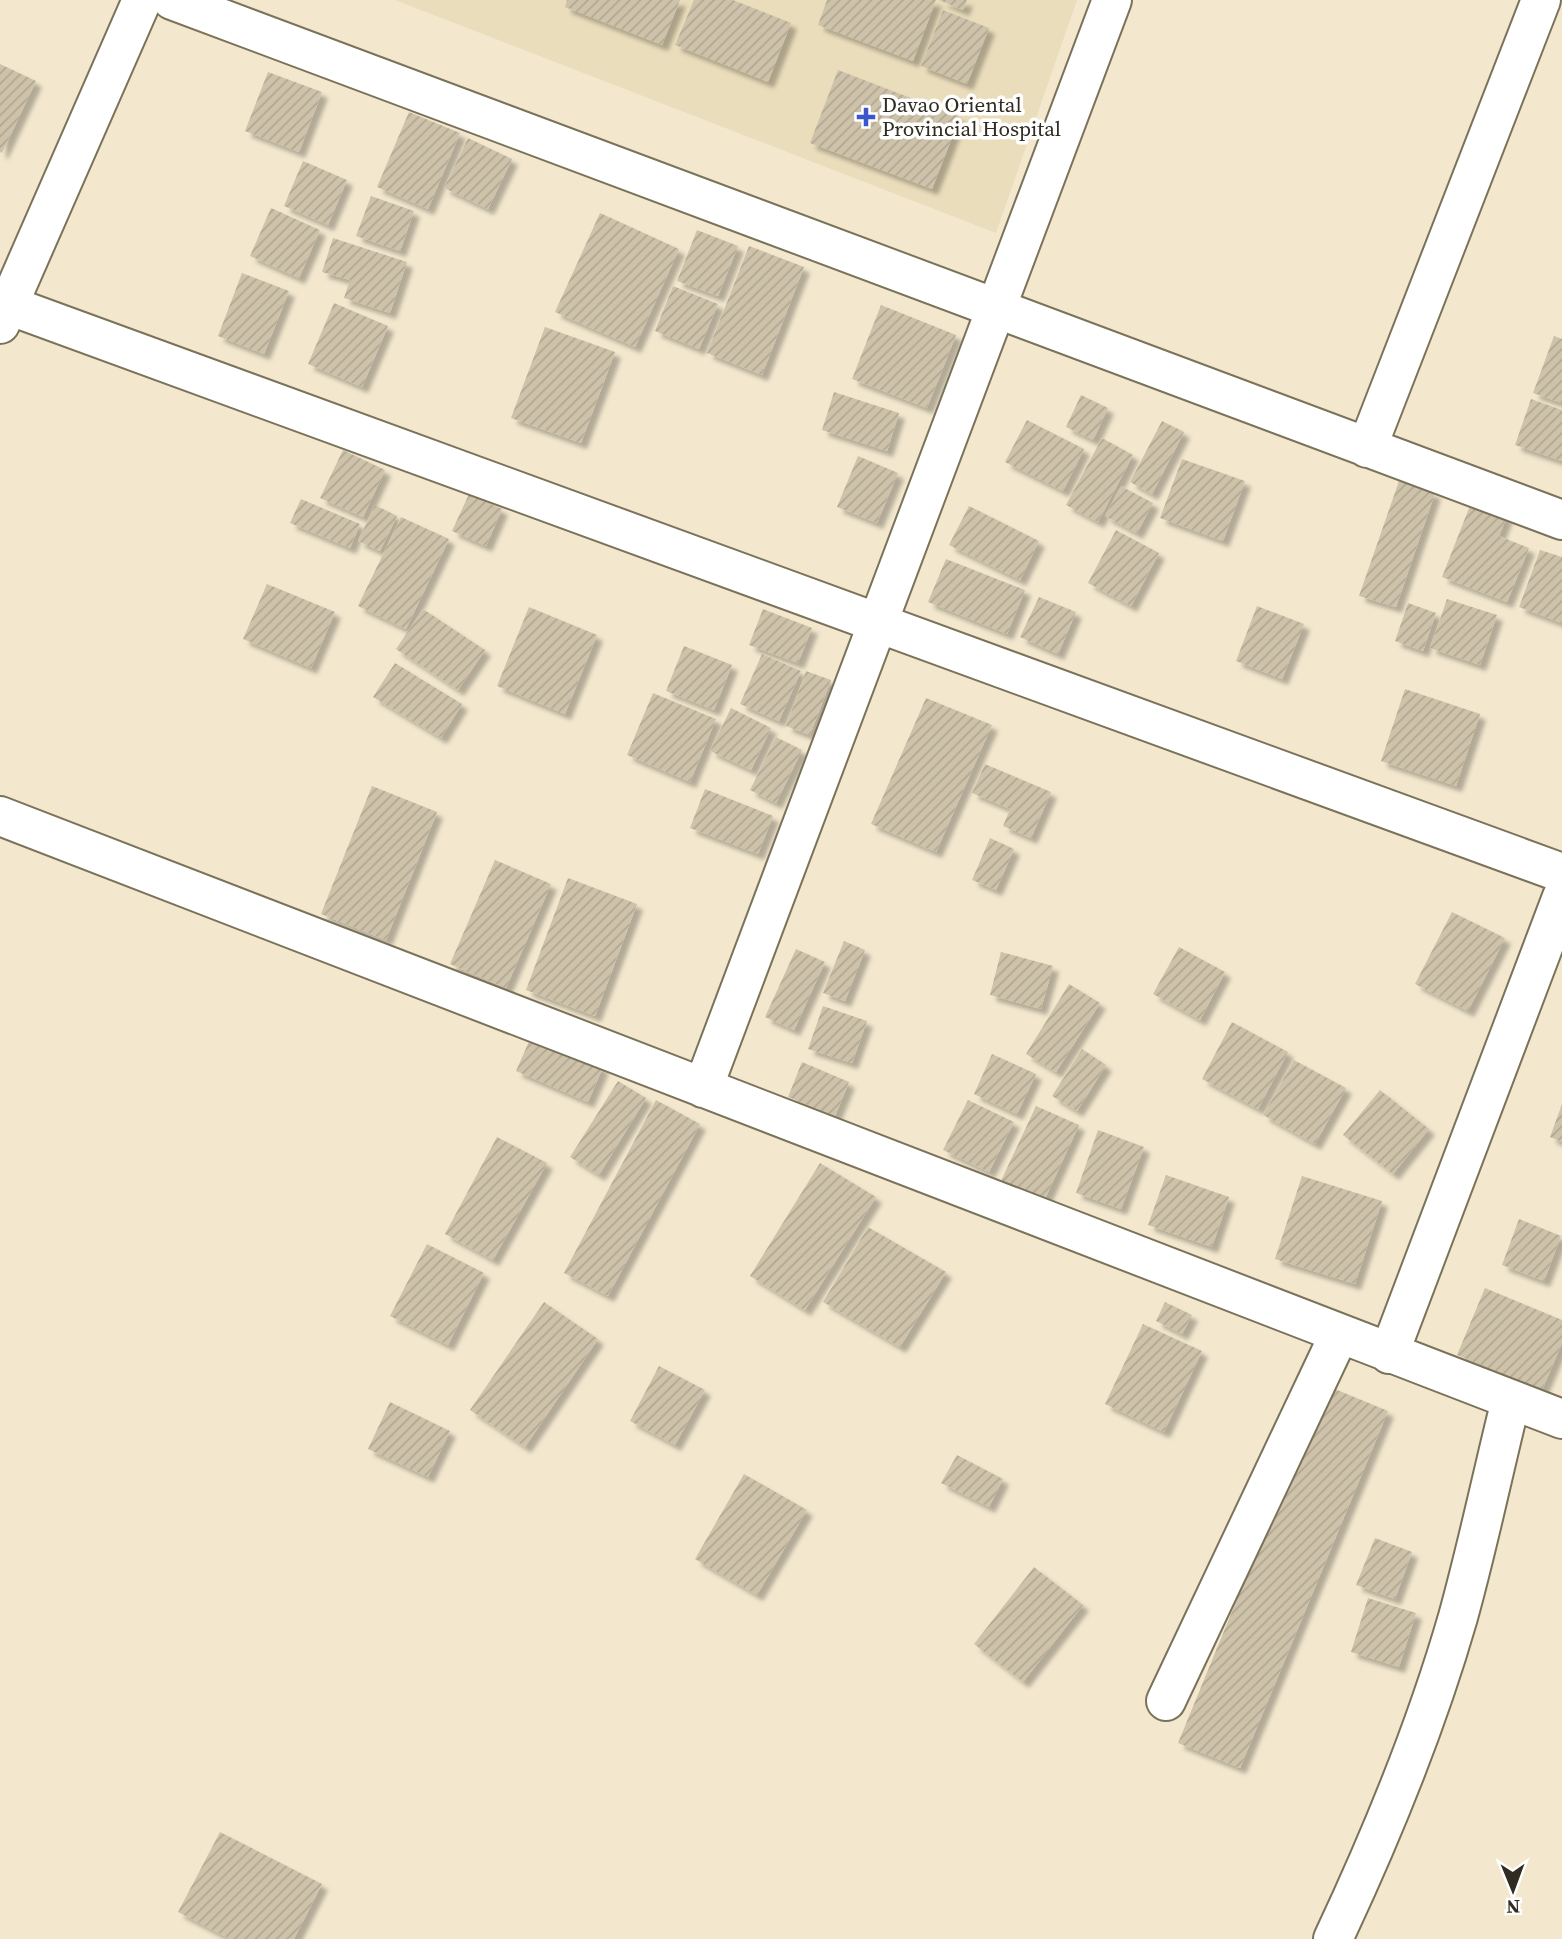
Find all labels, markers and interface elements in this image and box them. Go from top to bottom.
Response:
place label: Davao Oriental Provincial Hospital [882,90,1061,143]
marker: Davao Oriental Provincial Hospital [856,107,876,127]
north arrow [1478,1855,1548,1925]
text: N [1506,1894,1520,1920]

